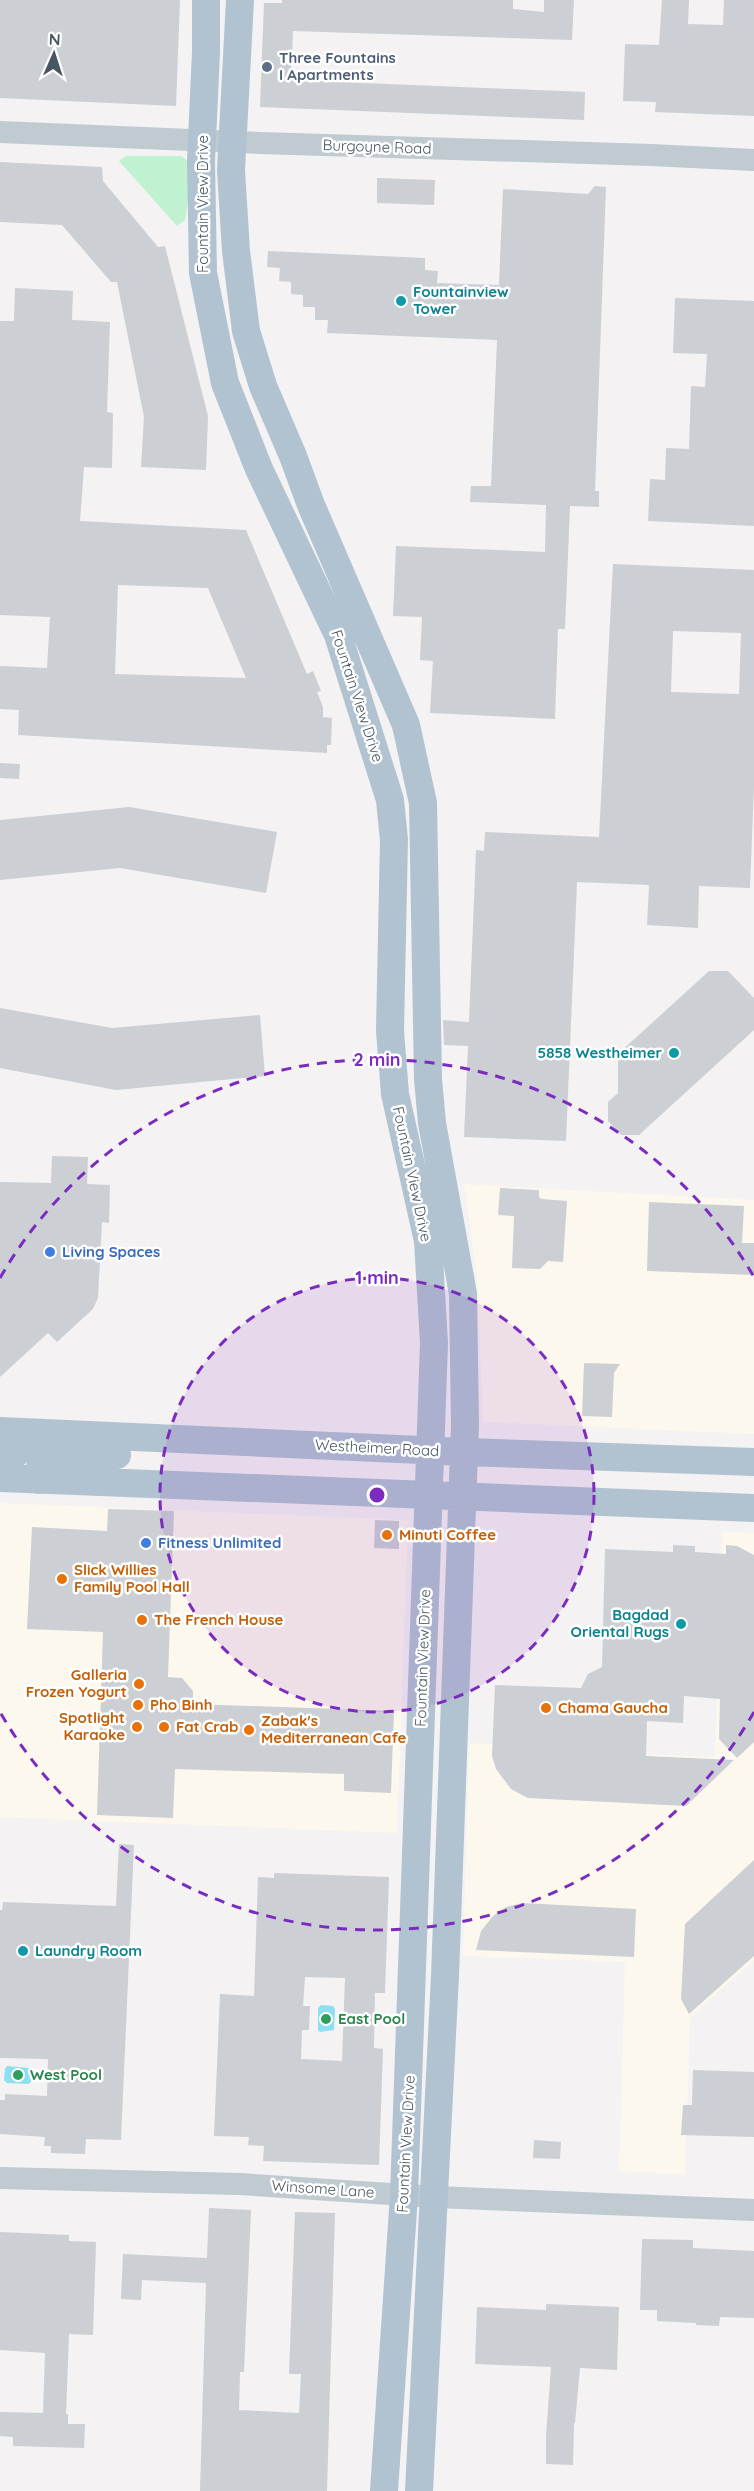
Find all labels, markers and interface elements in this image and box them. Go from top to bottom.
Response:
north arrow [24,24,84,84]
text: N [48,29,61,49]
place label: Three Fountains I Apartments [279,48,396,84]
marker: Three Fountains I Apartments [260,60,274,74]
street label: Fountain View Drive [193,135,212,273]
street label: Burgoyne Road [322,135,432,158]
place label: Fountainview Tower [413,282,509,318]
marker: Fountainview Tower [394,294,408,308]
street label: Fountain View Drive [327,627,388,764]
place label: 5858 Westheimer [538,1043,662,1062]
marker: 5858 Westheimer [667,1046,681,1060]
text: 2 min [354,1048,400,1071]
street label: Fountain View Drive [389,1105,436,1243]
place label: Living Spaces [62,1242,160,1261]
marker: Living Spaces [43,1245,57,1259]
text: 1 min [355,1266,399,1289]
street label: Westheimer Road [314,1435,440,1460]
centre of rings [367,1485,387,1505]
place label: Minuti Coffee [399,1525,496,1544]
marker: Minuti Coffee [380,1528,394,1542]
place label: Fitness Unlimited [158,1533,281,1552]
marker: Fitness Unlimited [139,1536,153,1550]
place label: Slick Willies Family Pool Hall [74,1560,190,1596]
marker: Slick Willies Family Pool Hall [55,1572,69,1586]
street label: Fountain View Drive [411,1589,434,1727]
place label: Bagdad Oriental Rugs [571,1605,669,1641]
place label: The French House [154,1610,283,1629]
marker: The French House [135,1613,149,1627]
marker: Bagdad Oriental Rugs [674,1617,688,1631]
place label: Galleria Frozen Yogurt [26,1665,127,1701]
marker: Galleria Frozen Yogurt [132,1677,146,1691]
place label: Pho Binh [150,1695,213,1714]
marker: Pho Binh [131,1698,145,1712]
place label: Chama Gaucha [558,1698,668,1717]
marker: Chama Gaucha [539,1701,553,1715]
place label: Spotlight Karaoke [59,1708,125,1744]
place label: Zabak's Mediterranean Cafe [261,1711,407,1747]
place label: Fat Crab [176,1717,238,1736]
marker: Spotlight Karaoke [130,1720,144,1734]
marker: Fat Crab [157,1720,171,1734]
marker: Zabak's Mediterranean Cafe [242,1723,256,1737]
place label: Laundry Room [35,1941,142,1960]
marker: Laundry Room [16,1944,30,1958]
place label: East Pool [338,2009,405,2028]
marker: East Pool [319,2012,333,2026]
place label: West Pool [30,2065,102,2084]
marker: West Pool [11,2068,25,2082]
street label: Fountain View Drive [392,2075,419,2213]
street label: Winsome Lane [271,2175,375,2202]

